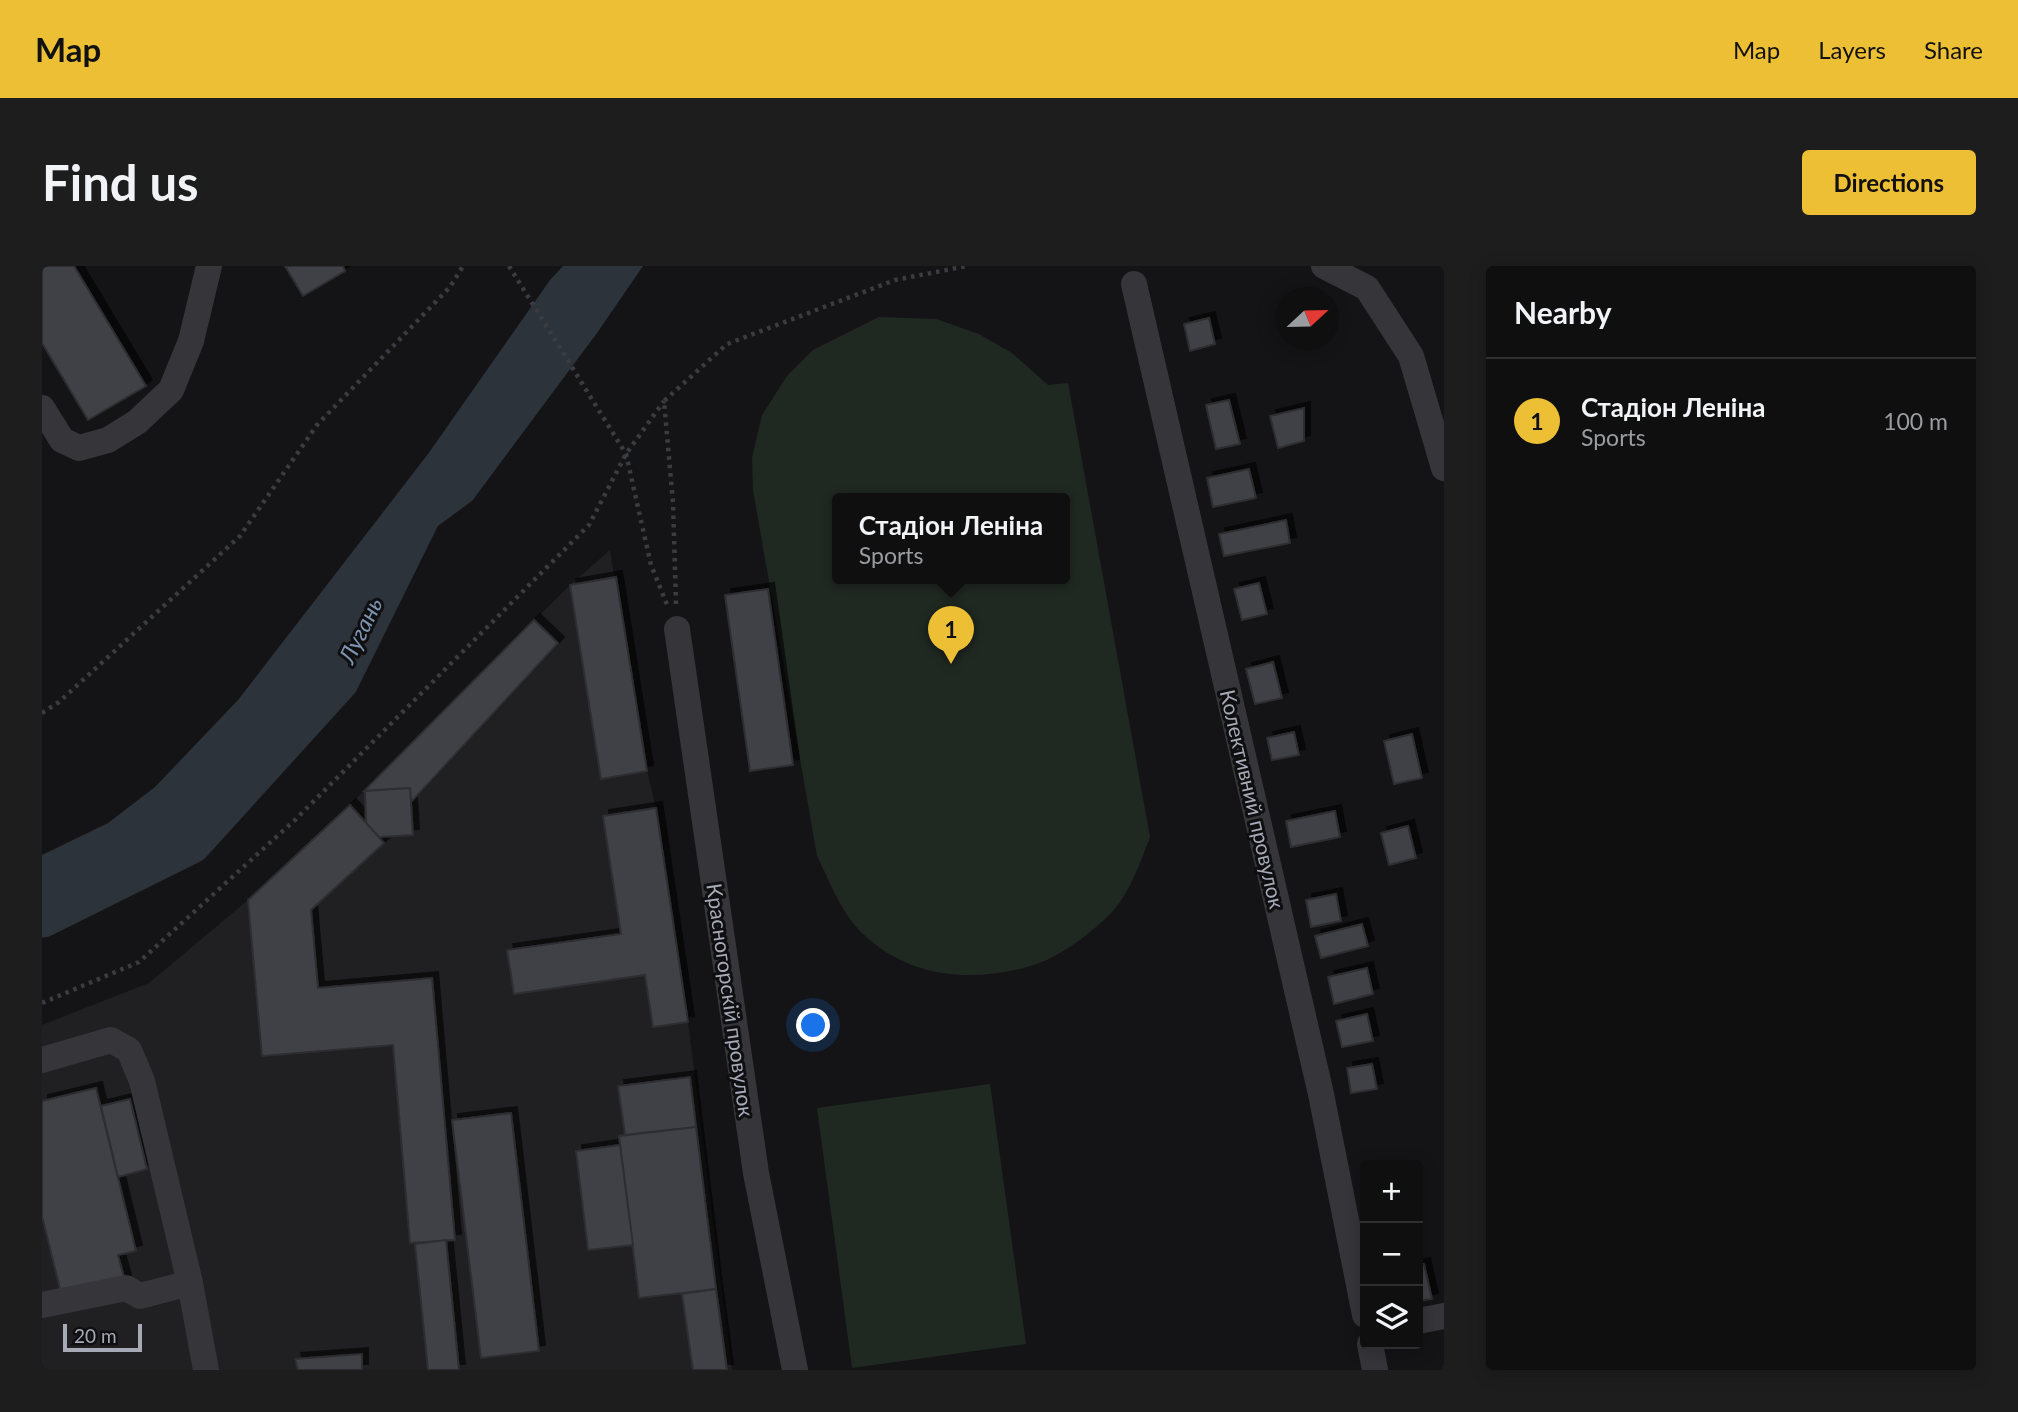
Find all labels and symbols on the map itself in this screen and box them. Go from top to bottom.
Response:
north arrow [1276,287,1339,350]
water label: Лугань [332,592,388,668]
pin: 1 [928,606,974,664]
street label: Колективний провулок [1216,687,1290,911]
street label: Красногорскій провулок [702,882,760,1119]
your location [796,1008,830,1042]
scale bar [63,1321,142,1353]

